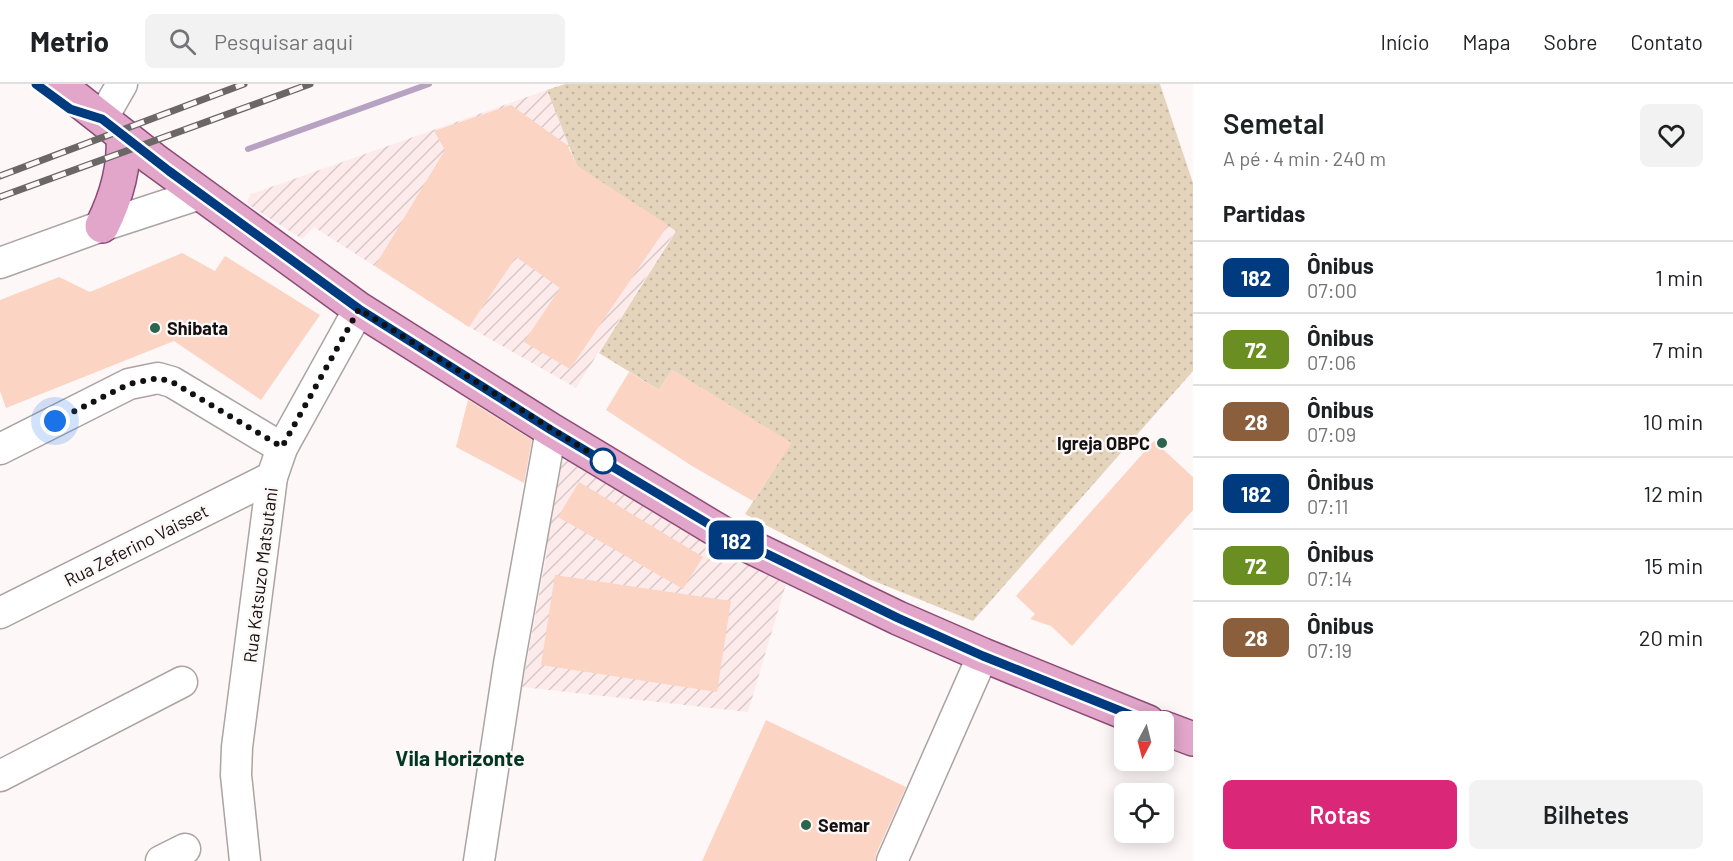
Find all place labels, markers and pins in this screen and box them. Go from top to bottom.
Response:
place label: Shibata [167,317,228,339]
marker: Shibata [148,321,162,335]
place label: Igreja OBPC [1057,432,1150,454]
marker: Igreja OBPC [1155,436,1169,450]
unlabelled marker [590,448,616,474]
place label: Semar [818,814,870,836]
marker: Semar [799,818,813,832]

